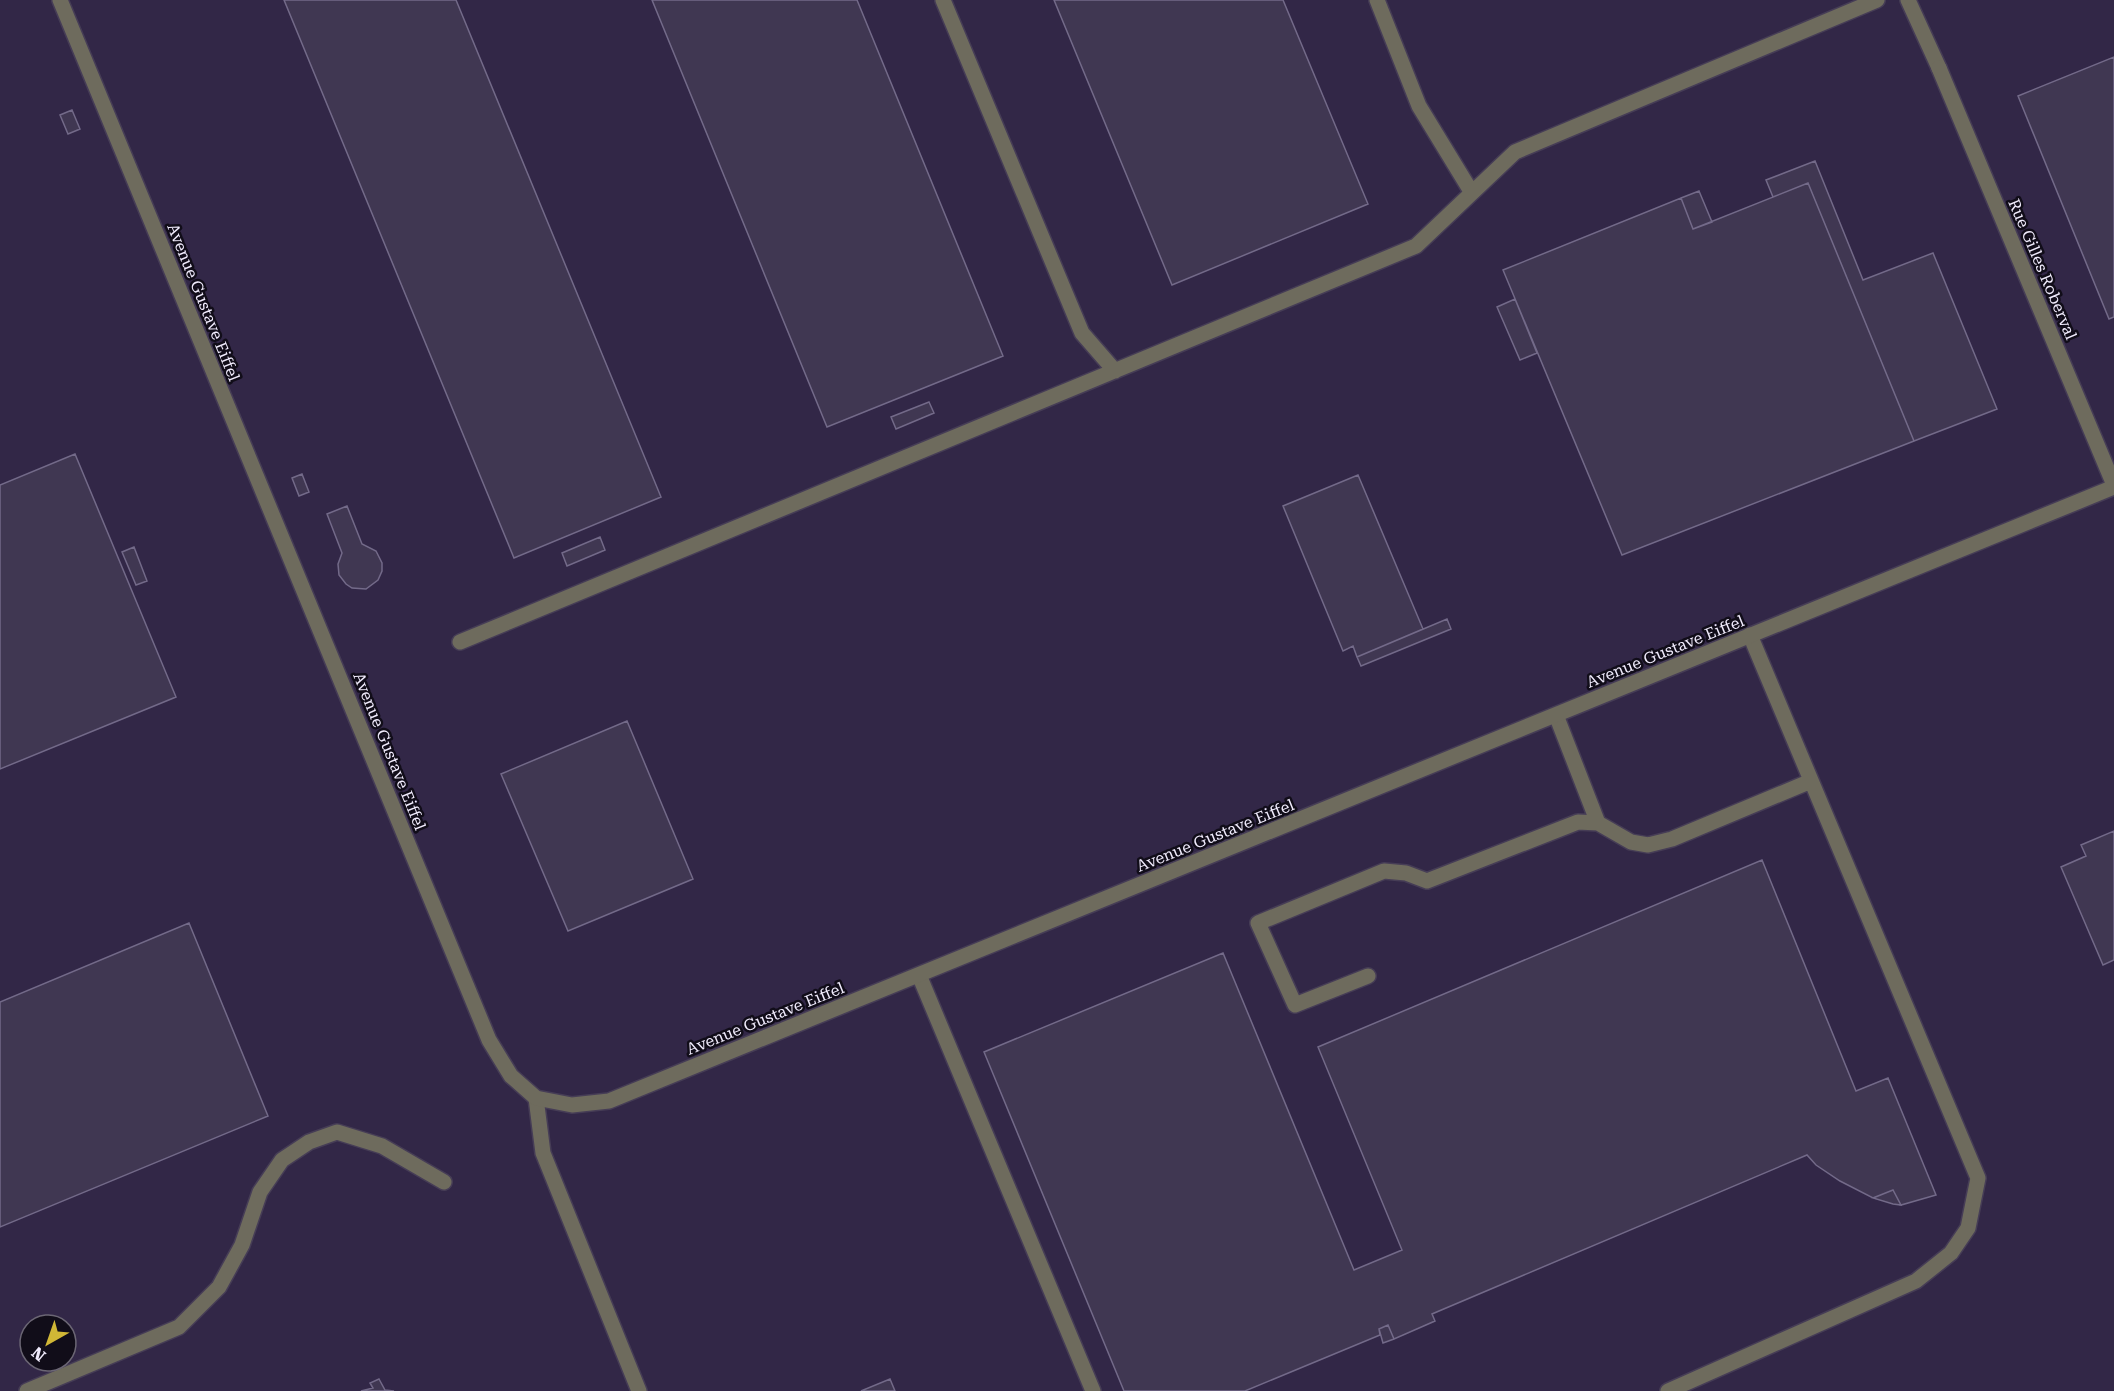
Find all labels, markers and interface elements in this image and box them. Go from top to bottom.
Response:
street label: Rue Gilles Roberval [2004,196,2081,342]
street label: Avenue Gustave Eiffel [163,221,244,384]
street label: Avenue Gustave Eiffel [1584,611,1747,692]
street label: Avenue Gustave Eiffel [349,670,430,833]
street label: Avenue Gustave Eiffel [1134,795,1297,876]
street label: Avenue Gustave Eiffel [684,978,847,1059]
north arrow [18,1313,78,1373]
text: N [28,1343,50,1365]

